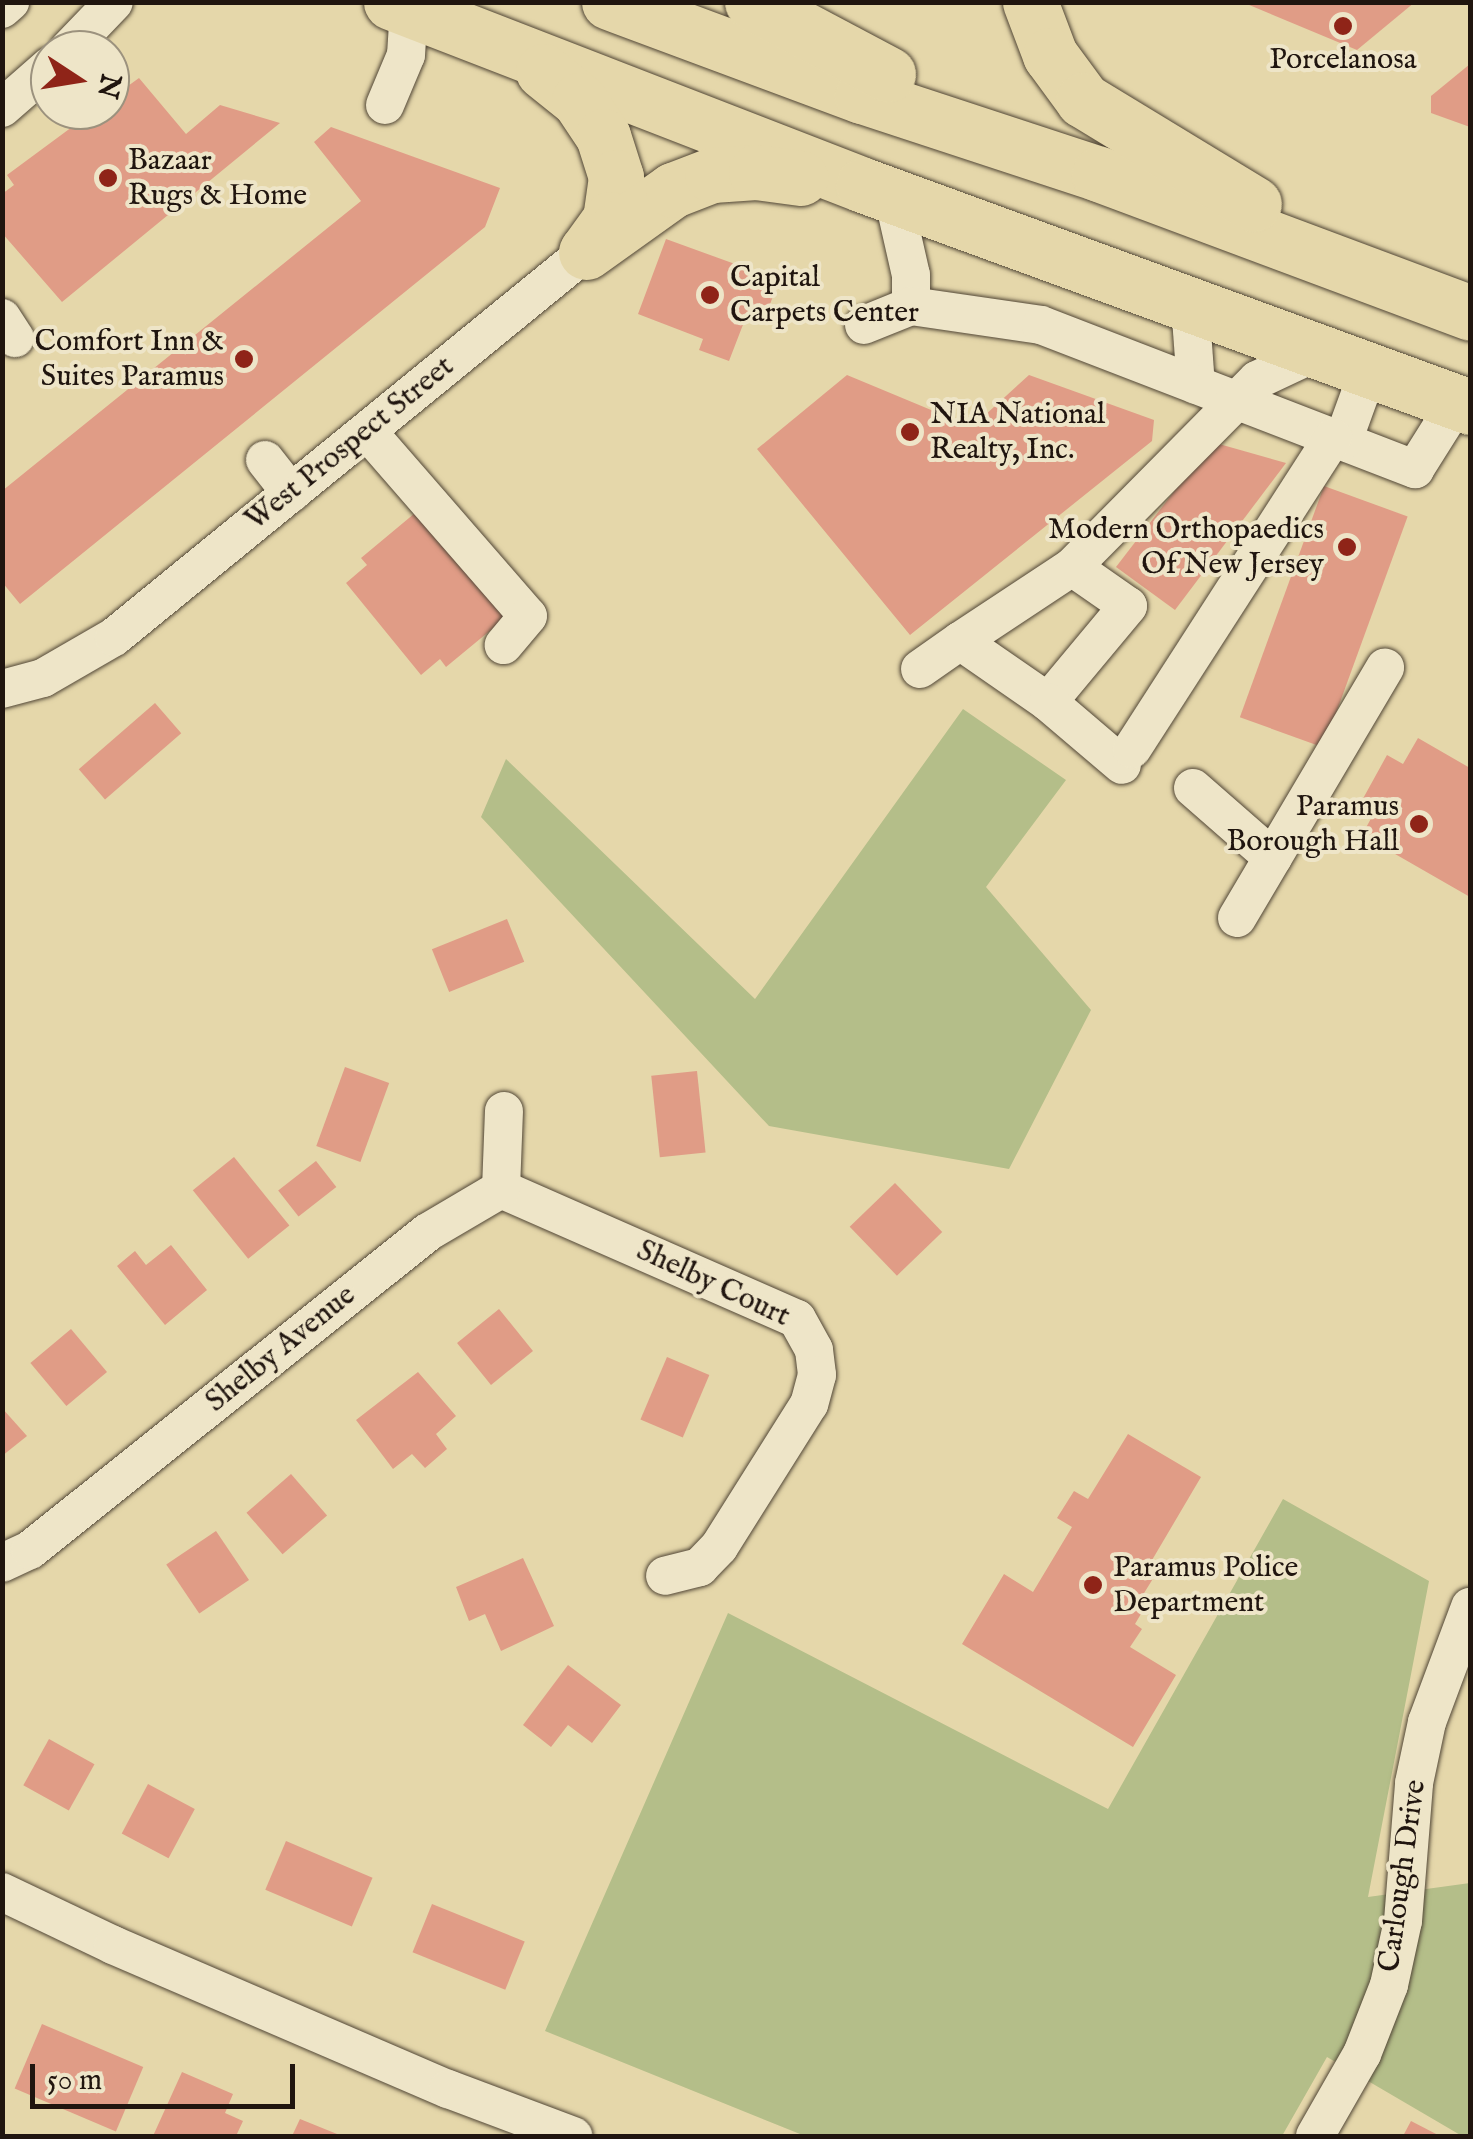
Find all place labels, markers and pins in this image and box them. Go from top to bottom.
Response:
marker: Porcelanosa [1332,15,1354,37]
place label: Porcelanosa [1269,42,1417,78]
place label: Bazaar Rugs & Home [128,143,307,214]
marker: Bazaar Rugs & Home [97,167,119,189]
place label: Capital Carpets Center [730,260,919,330]
marker: Capital Carpets Center [699,284,721,306]
place label: Comfort Inn & Suites Paramus [35,324,224,394]
marker: Comfort Inn & Suites Paramus [233,348,255,370]
place label: NIA National Realty, Inc. [930,397,1105,468]
marker: NIA National Realty, Inc. [899,421,921,443]
place label: Modern Orthopaedics Of New Jersey [1048,512,1324,582]
marker: Modern Orthopaedics Of New Jersey [1334,534,1360,560]
place label: Paramus Borough Hall [1226,789,1399,860]
marker: Paramus Borough Hall [1408,813,1430,835]
place label: Paramus Police Department [1113,1550,1298,1620]
marker: Paramus Police Department [1082,1574,1104,1596]

